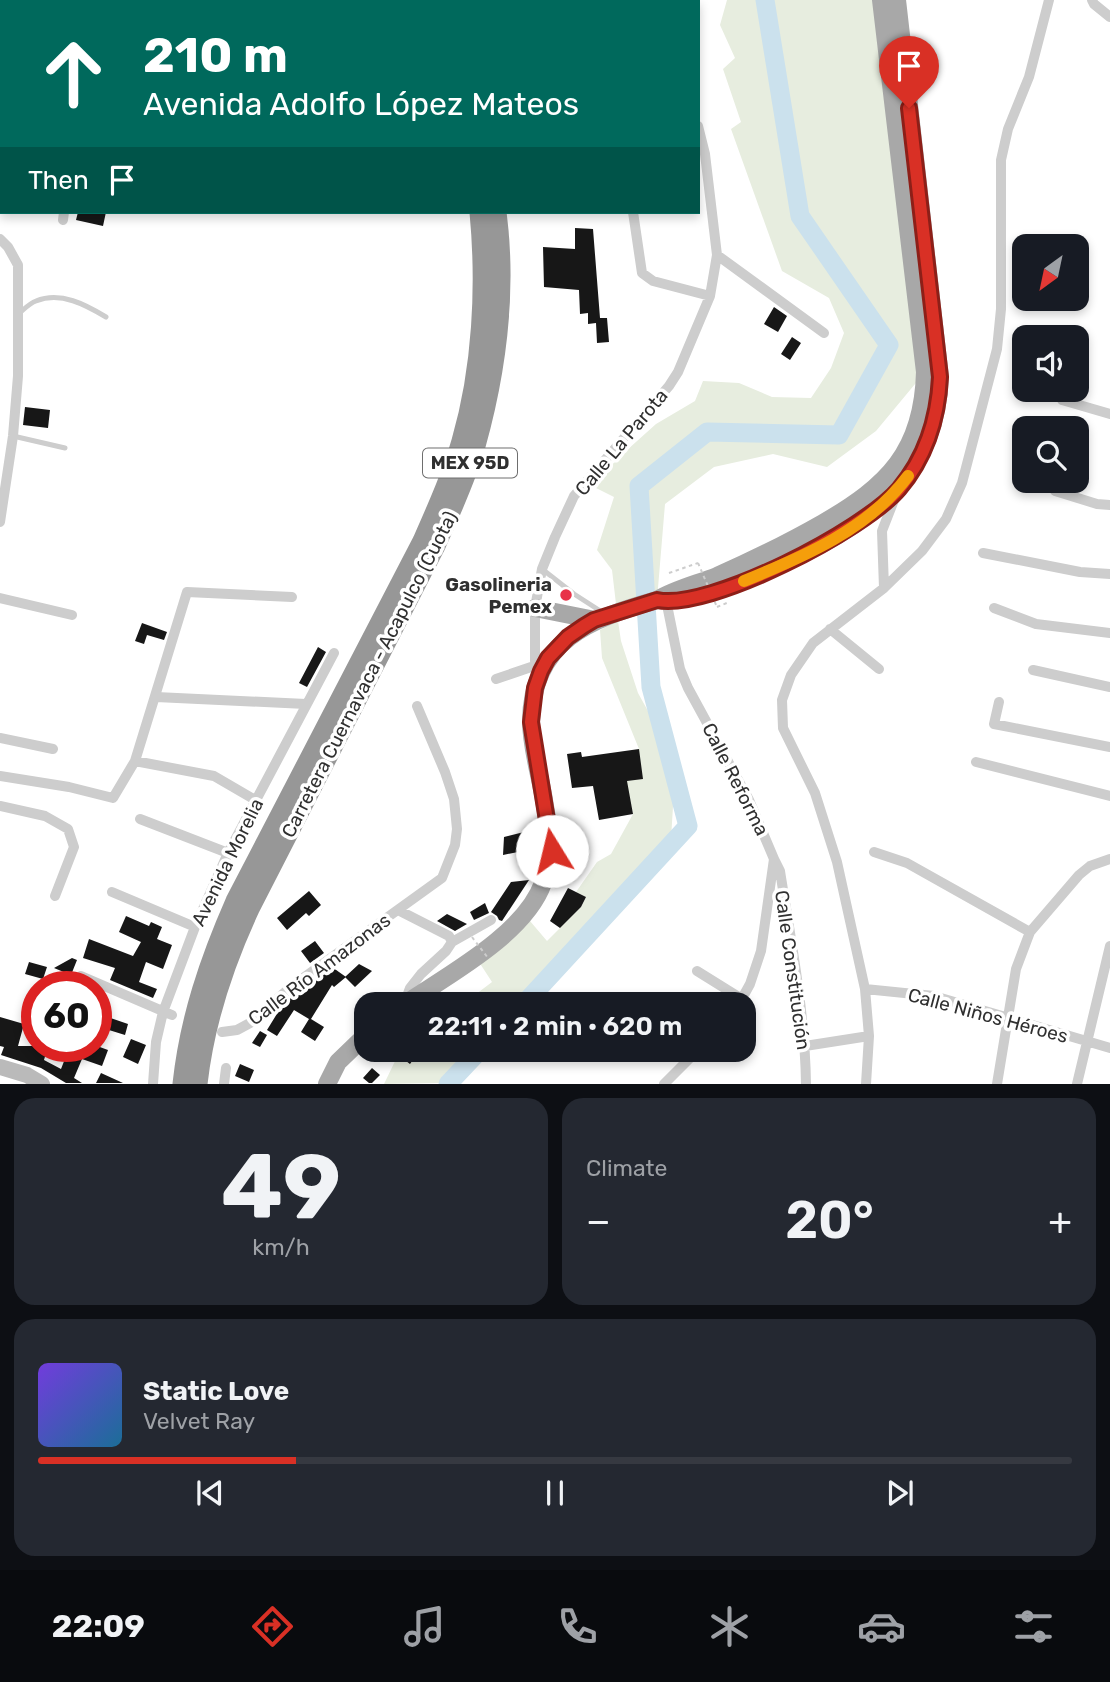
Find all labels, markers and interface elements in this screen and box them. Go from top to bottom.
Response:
text: 210 m [143,26,288,84]
icon: ahead [28,28,119,119]
pin [879,36,939,108]
icon: arrive [890,47,928,85]
text: Avenida Adolfo López Mateos [143,85,579,123]
icon: arrive [103,161,141,199]
text: Then [28,165,89,196]
north arrow [1012,234,1088,312]
map controls [1012,234,1089,493]
button: sound [1012,325,1089,402]
street label: Calle La Parota [570,384,673,500]
button: search [1012,416,1089,493]
road number: MEX 95D [423,448,517,477]
street label: Carretera Cuernavaca - Acapulco (Cuota) [277,507,462,841]
place label: Gasolineria Pemex [445,573,552,618]
marker: Gasolineria Pemex [558,587,574,603]
street label: Calle Reforma [697,719,774,839]
street label: Avenida Morelia [187,795,268,930]
position arrow [515,814,589,888]
street label: Calle Constitución [770,889,815,1051]
street label: Calle Río Amazonas [244,908,395,1030]
speed limit sign: 60 [21,971,112,1062]
street label: Calle Niños Héroes [905,983,1070,1048]
text: 22:11 · 2 min · 620 m [428,1011,682,1042]
text: 49 [221,1133,341,1241]
text: Climate [586,1154,667,1182]
text: 20° [785,1189,874,1251]
text: − [586,1198,611,1244]
text: + [1048,1198,1072,1244]
text: km/h [252,1233,310,1261]
text: Static Love [143,1376,289,1407]
text: Velvet Ray [143,1407,255,1435]
icon: previous [191,1474,229,1512]
icon: pause [536,1474,574,1512]
icon: next [881,1474,919,1512]
icon: directions [248,1602,297,1651]
icon: music [400,1602,449,1651]
icon: phone [553,1602,602,1651]
icon: climate [705,1602,754,1651]
icon: car [857,1602,906,1651]
icon: filters [1009,1602,1058,1651]
text: 22:09 [52,1607,145,1645]

